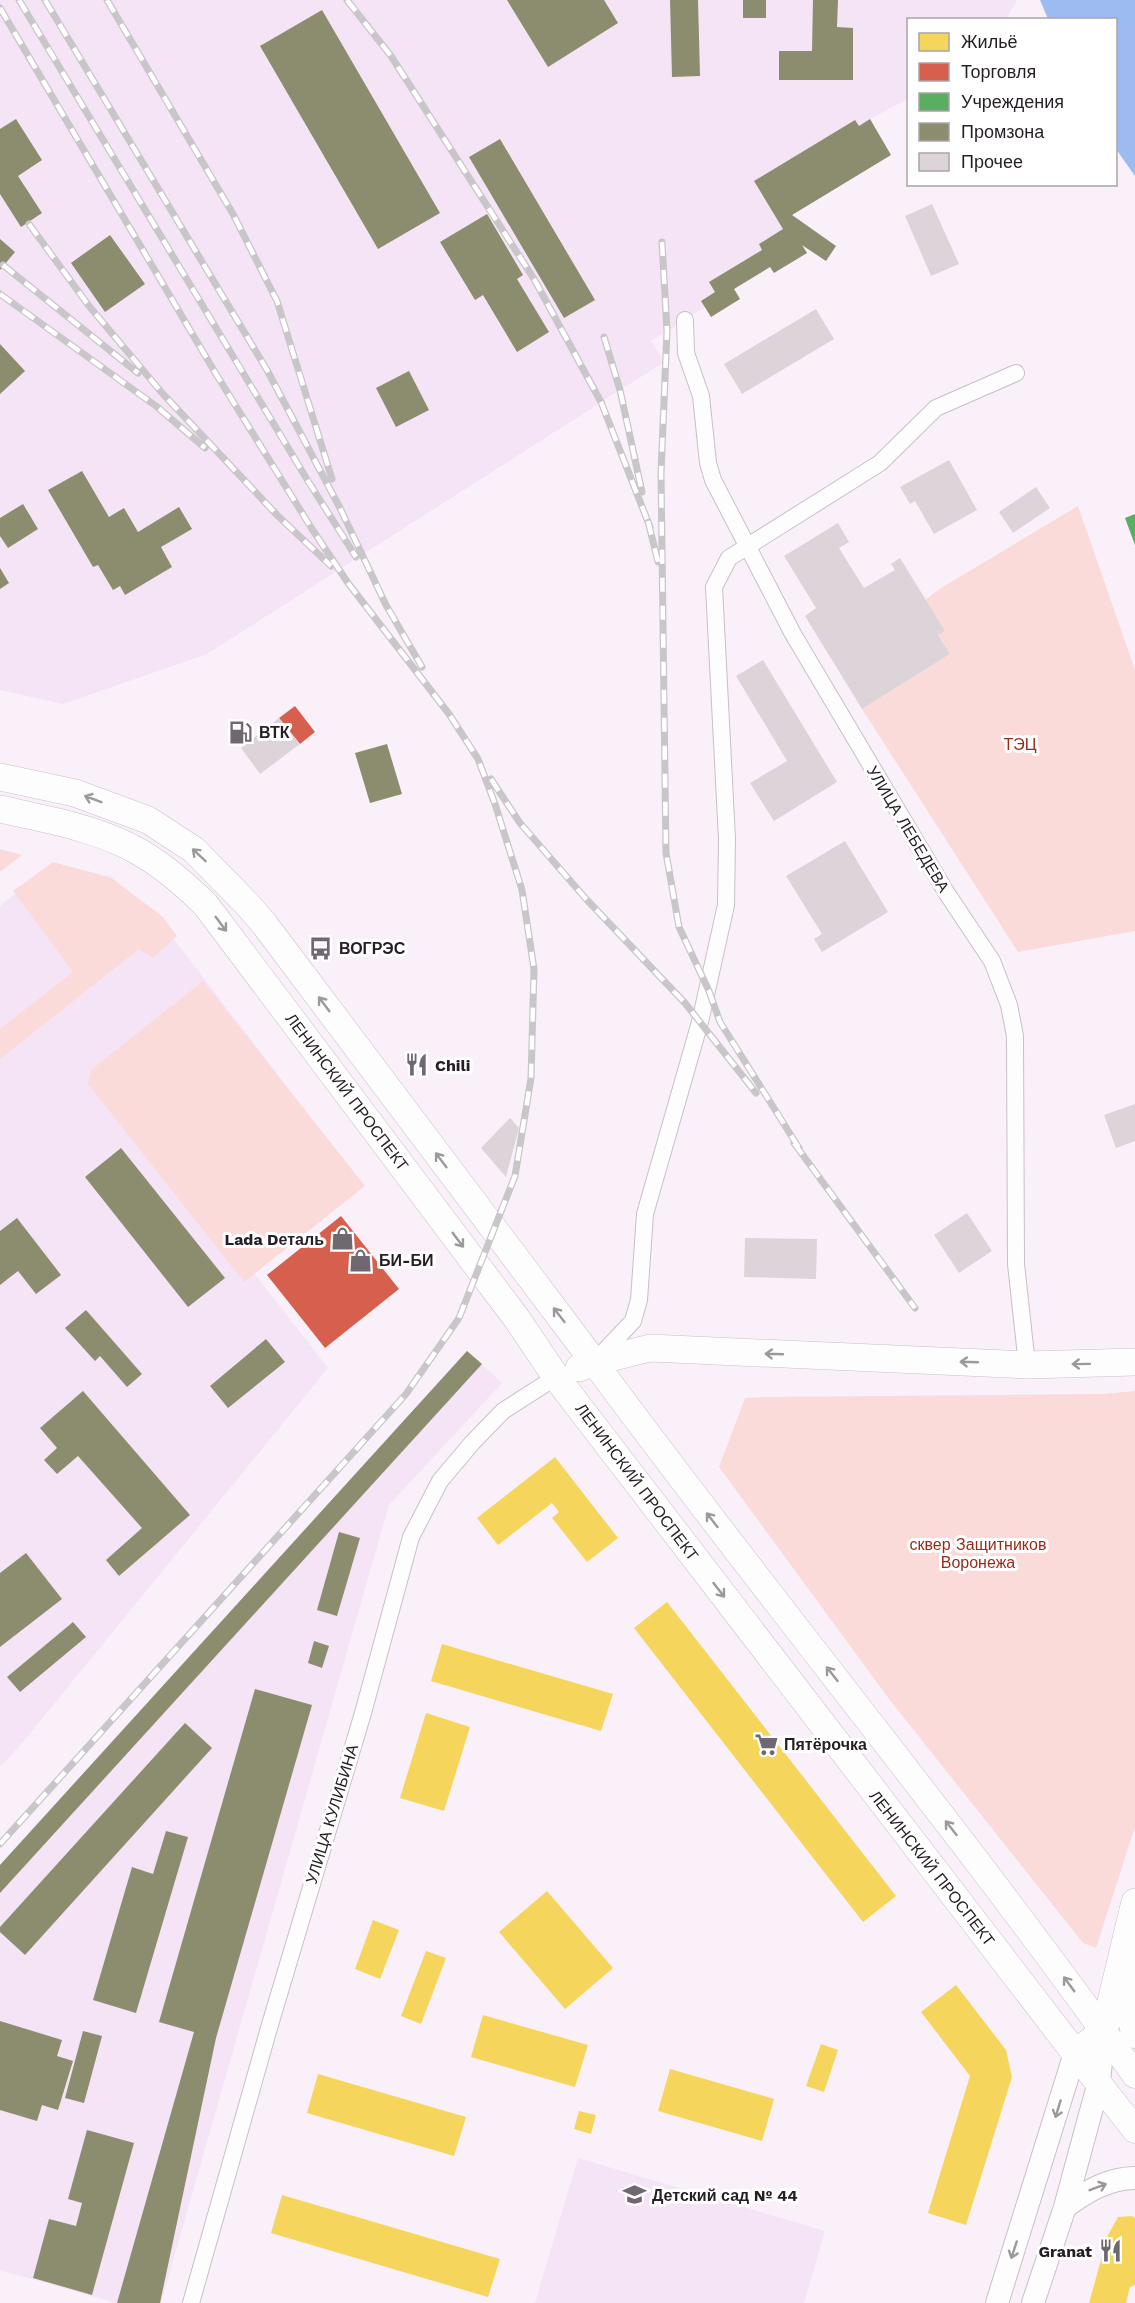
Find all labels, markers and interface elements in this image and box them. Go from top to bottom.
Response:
legend [907,18,1117,186]
text: Жильё [961,31,1018,52]
text: Торговля [961,61,1036,82]
text: Учреждения [961,91,1064,112]
text: Промзона [961,121,1045,142]
text: Прочее [961,151,1023,172]
fuel station icon: ВТК [228,719,254,745]
place label: ВТК [259,723,290,742]
park label: ТЭЦ [1003,735,1037,754]
street label: УЛИЦА ЛЕБЕДЕВА [863,762,953,896]
one-way arrow [84,793,103,804]
one-way arrow [191,848,206,862]
one-way arrow [214,916,227,932]
bus stop icon: ВОГРЭС [308,935,334,961]
place label: ВОГРЭС [339,939,406,958]
one-way arrow [318,996,331,1012]
street label: ЛЕНИНСКИЙ ПРОСПЕКТ [282,1010,413,1175]
restaurant icon: Chili [404,1052,430,1078]
place label: Chili [435,1056,470,1075]
one-way arrow [435,1152,448,1168]
shop icon: Lada Dеталь [329,1226,355,1252]
place label: Lada Dеталь [225,1230,324,1249]
one-way arrow [451,1232,464,1248]
shop icon: БИ-БИ [348,1247,374,1273]
place label: БИ-БИ [379,1251,433,1270]
one-way arrow [552,1308,565,1324]
one-way arrow [764,1349,784,1360]
one-way arrow [959,1357,979,1368]
one-way arrow [1072,1358,1092,1370]
street label: ЛЕНИНСКИЙ ПРОСПЕКТ [572,1400,703,1565]
one-way arrow [706,1513,719,1529]
park label: сквер Защитников Воронежа [910,1535,1046,1572]
one-way arrow [713,1582,725,1598]
one-way arrow [825,1667,838,1683]
supermarket icon: Пятёрочка [753,1731,779,1757]
place label: Пятёрочка [784,1735,867,1754]
street label: УЛИЦА КУЛИБИНА [302,1742,362,1886]
street label: ЛЕНИНСКИЙ ПРОСПЕКТ [865,1786,999,1950]
one-way arrow [945,1821,958,1837]
one-way arrow [1063,1976,1075,1992]
one-way arrow [1052,2099,1063,2118]
one-way arrow [1088,2181,1107,2192]
school or university icon: Детский сад № 44 [621,2182,647,2208]
place label: Детский сад № 44 [652,2186,798,2205]
restaurant icon: Granat [1097,2238,1123,2264]
one-way arrow [1008,2240,1019,2259]
place label: Granat [1039,2242,1092,2261]

